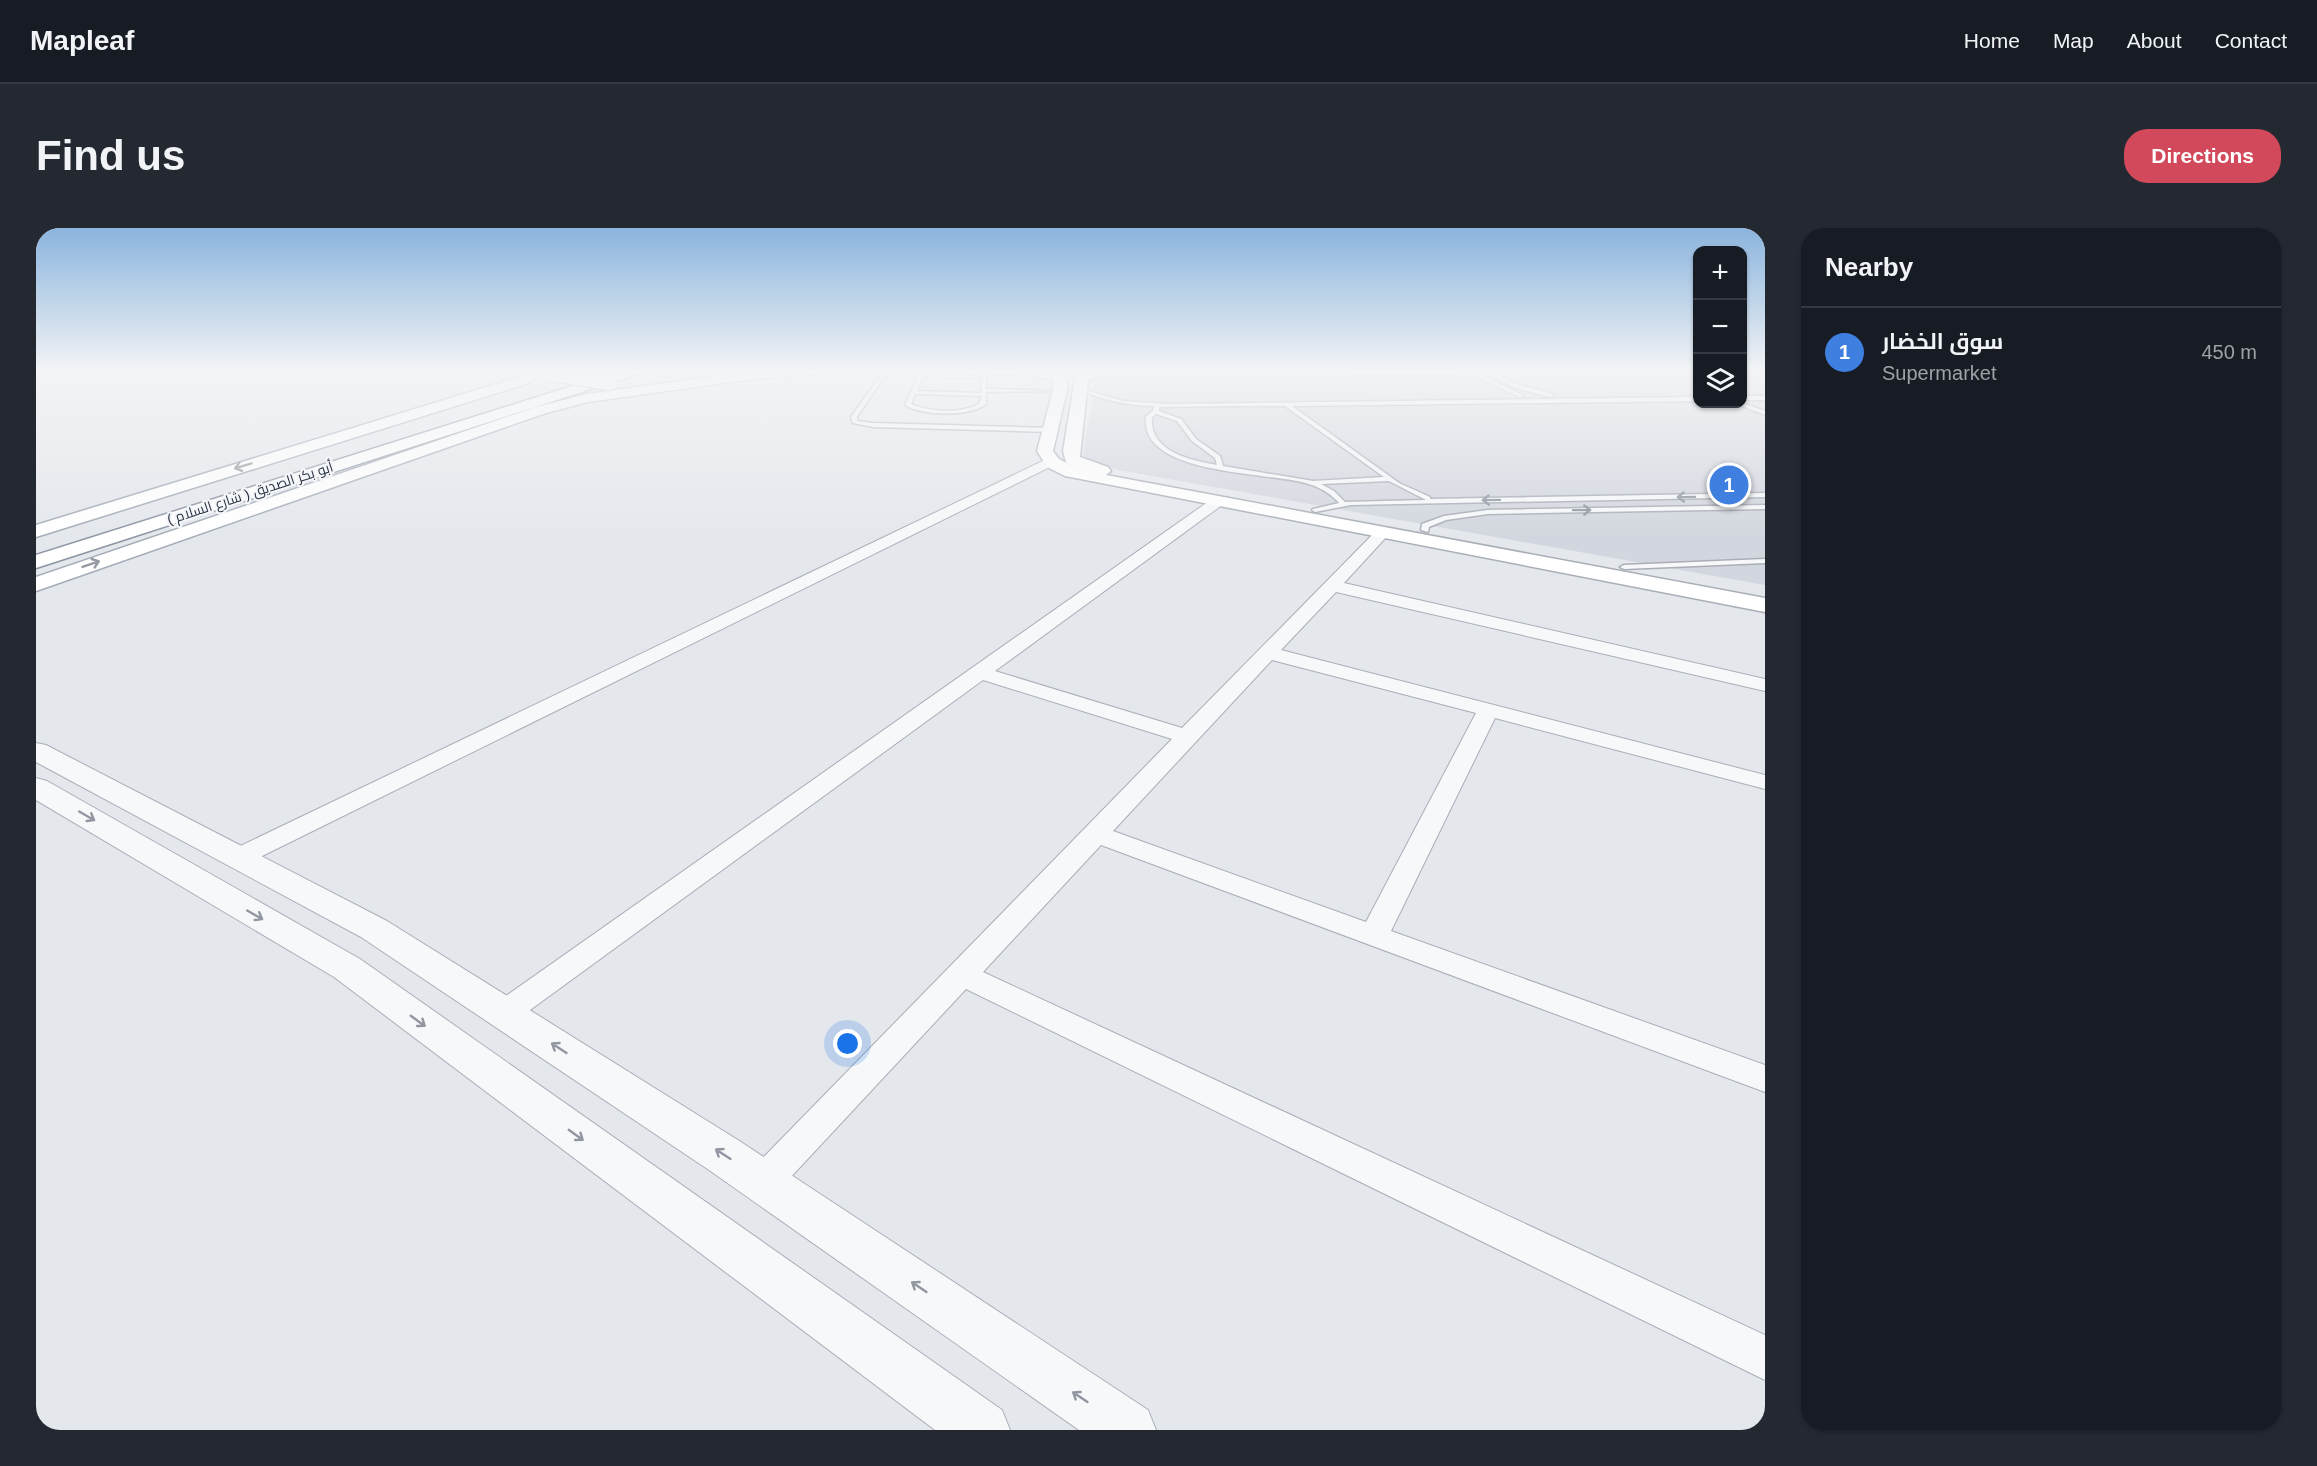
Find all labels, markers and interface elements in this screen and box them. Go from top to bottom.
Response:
text: Mapleaf [30,25,134,56]
text: Home [1964,29,2020,52]
text: Map [2053,29,2094,52]
text: About [2127,29,2182,52]
text: Contact [2215,29,2287,52]
button: Directions [2124,129,2281,183]
text: Find us [36,132,185,179]
map controls [1693,246,1747,408]
button: + [1693,246,1747,300]
text: Nearby [1825,252,1913,282]
button: − [1693,300,1747,354]
text: سوق الخضار [1882,329,2003,354]
text: 1 [1839,341,1850,363]
text: 450 m [2201,341,2257,363]
button: layers [1693,354,1747,408]
text: Supermarket [1882,362,1997,384]
street label: ( شارع السلام ) أبو بكر الصديق [165,458,336,529]
one-way arrow [234,461,253,472]
pin: 1 [1710,462,1748,508]
one-way arrow [1676,491,1696,502]
one-way arrow [1481,495,1501,506]
one-way arrow [1571,504,1591,516]
one-way arrow [81,558,100,569]
one-way arrow [78,810,95,822]
one-way arrow [246,909,263,921]
one-way arrow [410,1014,426,1027]
your location [833,1029,862,1058]
one-way arrow [551,1042,568,1054]
one-way arrow [568,1129,584,1141]
one-way arrow [714,1148,731,1161]
one-way arrow [911,1281,927,1293]
one-way arrow [1072,1391,1089,1403]

